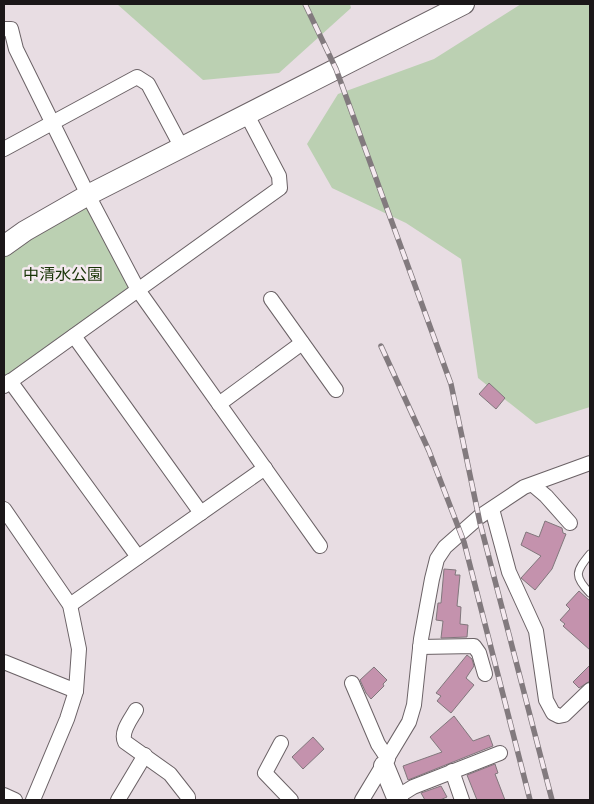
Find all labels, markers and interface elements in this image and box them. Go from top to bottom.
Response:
park label: 中清水公園 [23,265,103,284]

